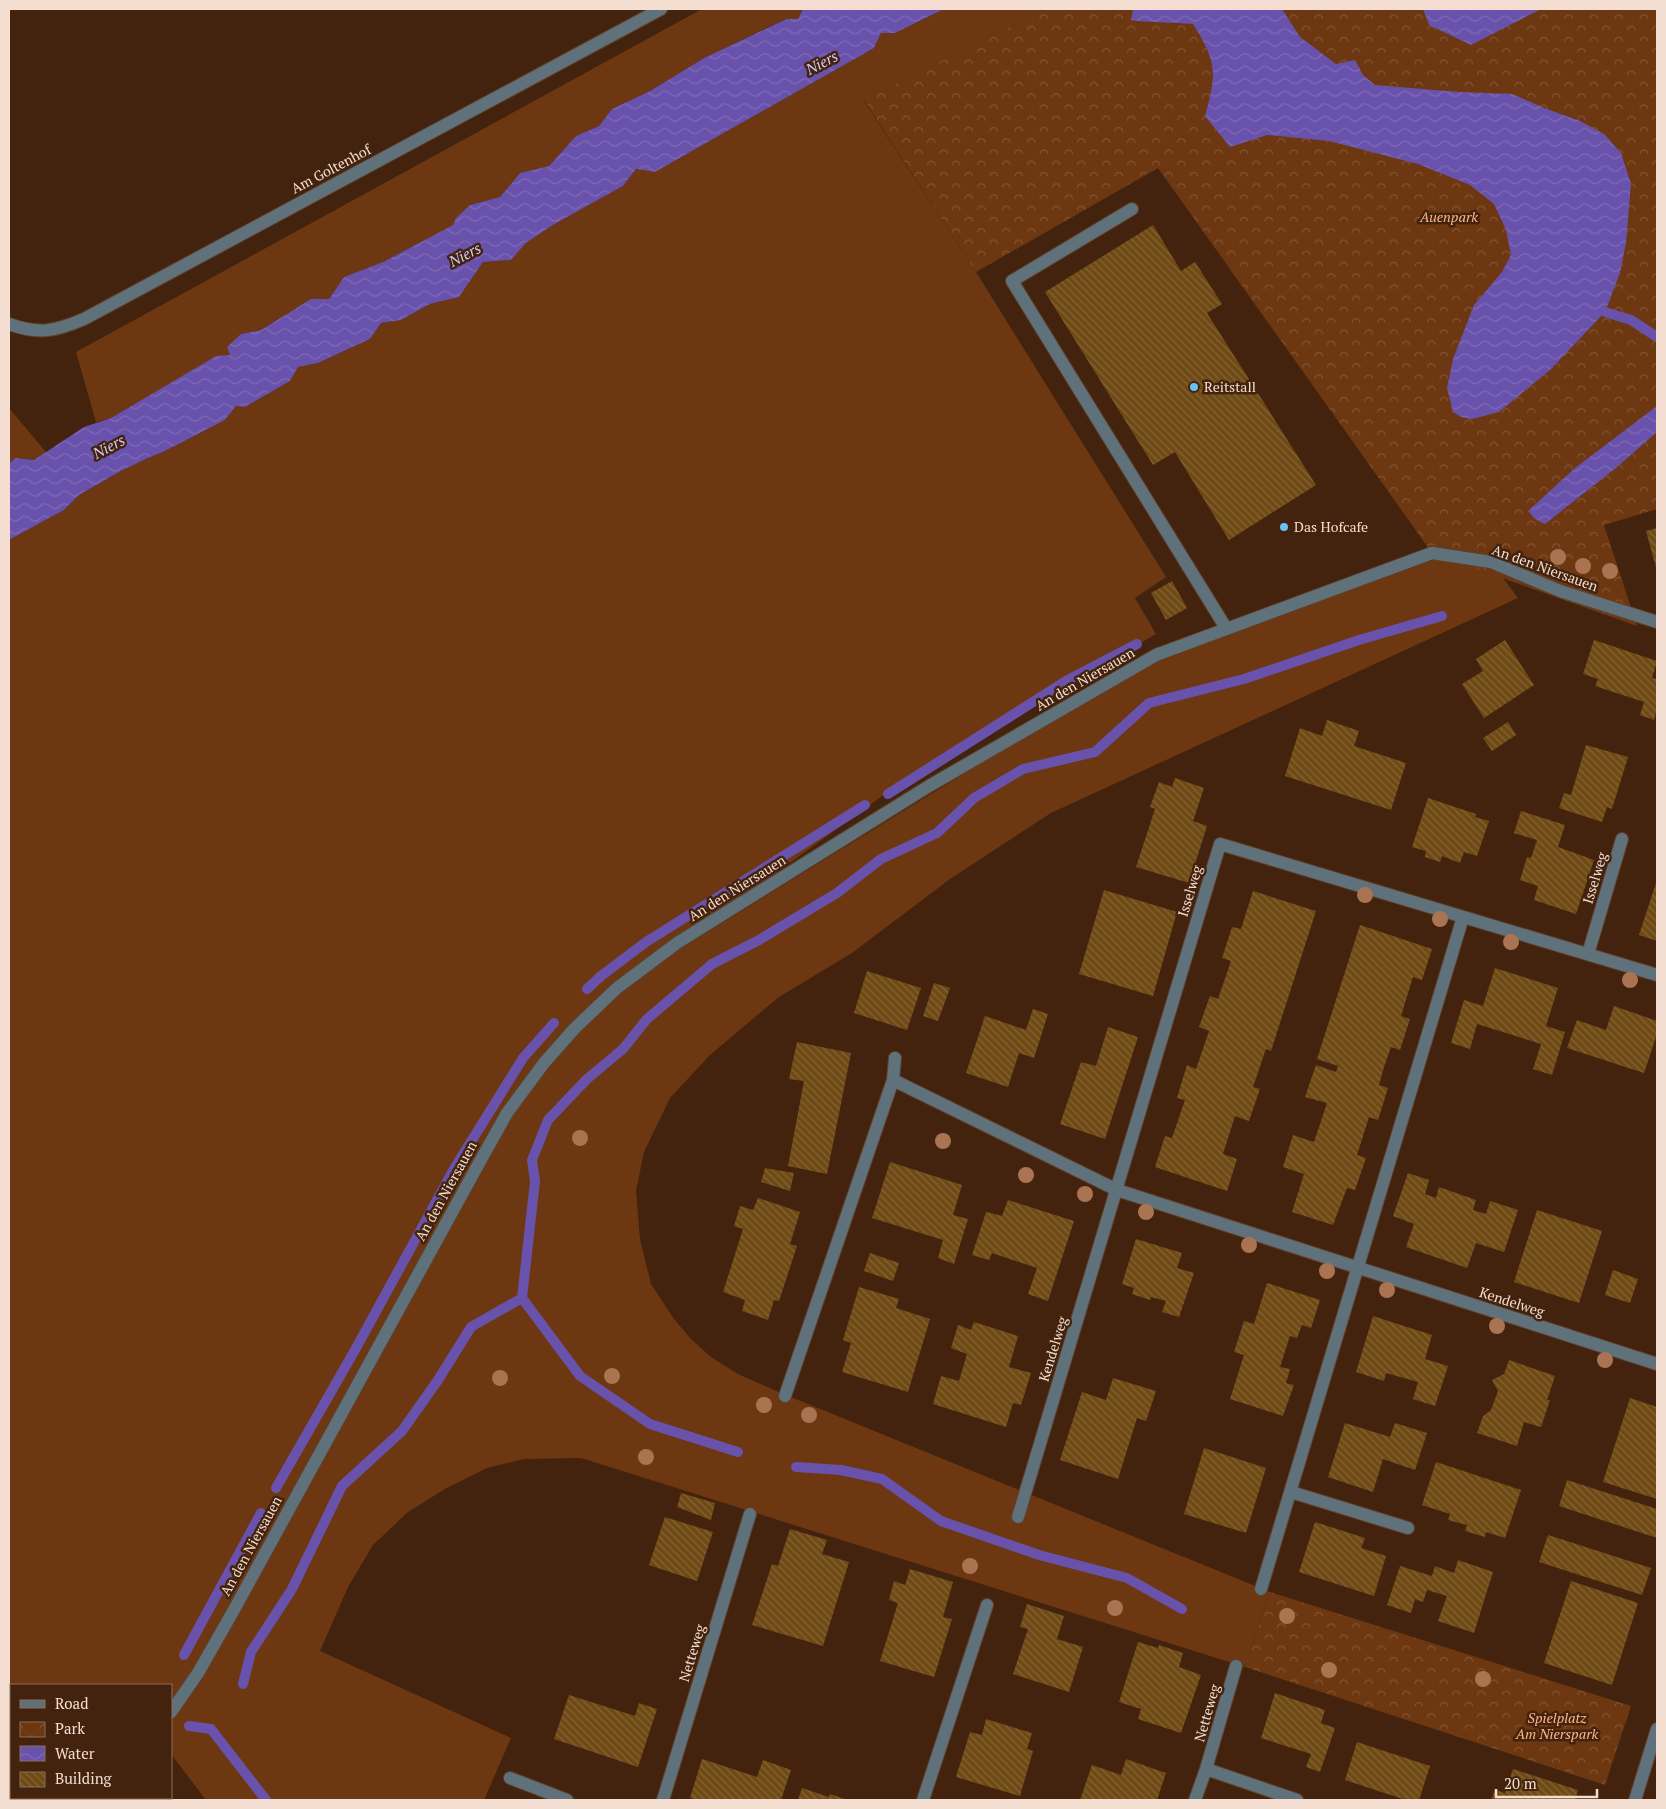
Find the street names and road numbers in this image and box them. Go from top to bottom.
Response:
street label: Am Goltenhof [287,139,375,198]
street label: An den Niersauen [1490,540,1601,596]
street label: An den Niersauen [1032,642,1138,715]
street label: Isselweg [1578,849,1612,906]
street label: An den Niersauen [685,850,790,925]
street label: Isselweg [1173,862,1207,919]
street label: An den Niersauen [410,1137,481,1244]
street label: Kendelweg [1477,1282,1548,1321]
street label: Kendelweg [1034,1313,1072,1384]
street label: An den Niersauen [215,1492,286,1599]
street label: Netteweg [674,1621,709,1684]
street label: Netteweg [1189,1681,1224,1744]

